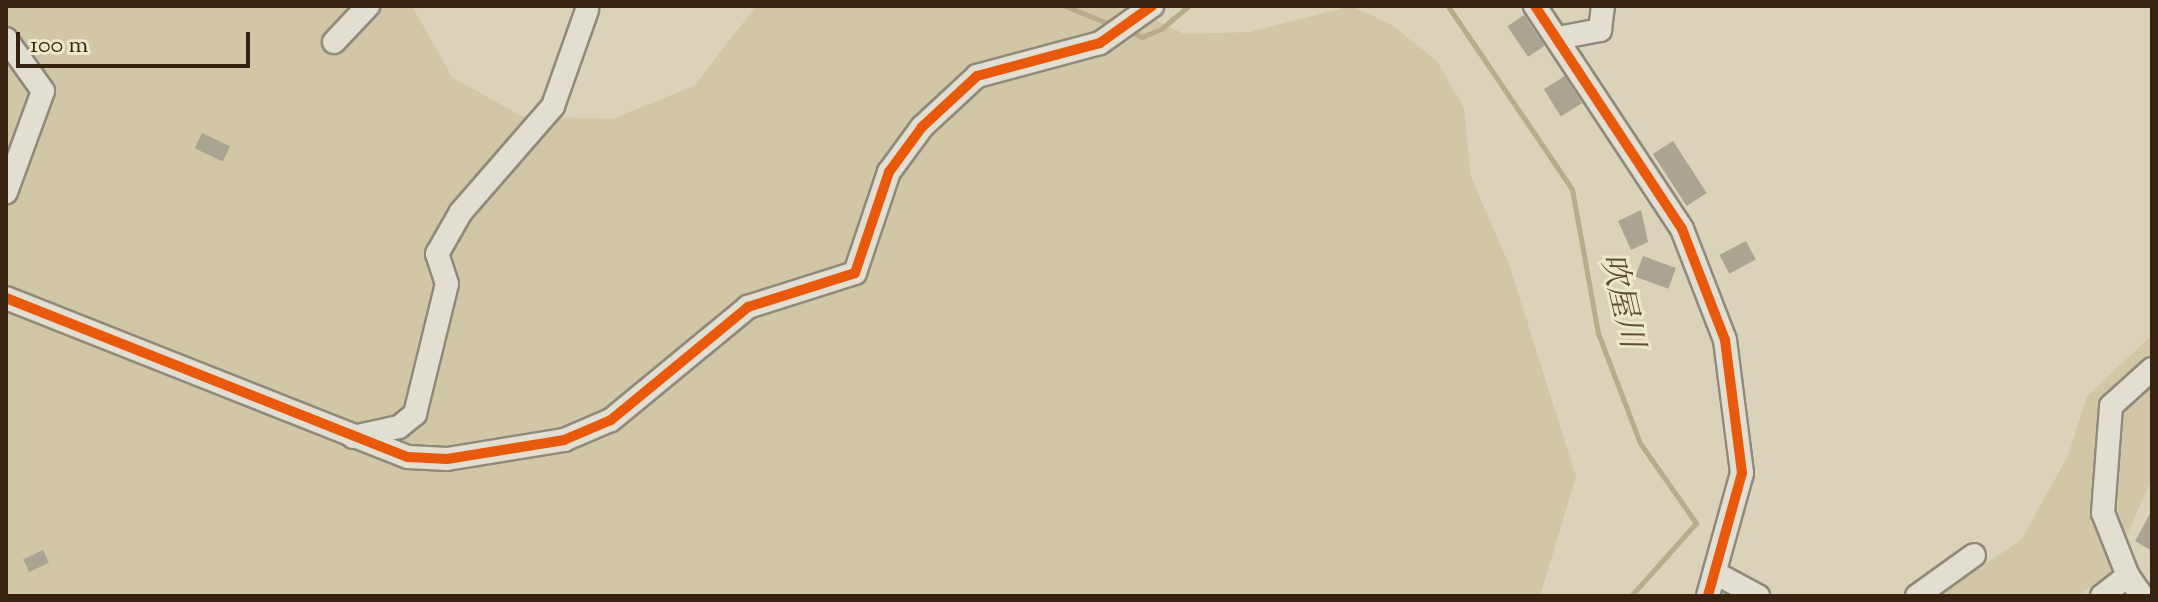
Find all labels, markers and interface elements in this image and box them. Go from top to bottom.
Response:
scale bar [20,16,254,66]
text: 100 m [30,29,88,63]
water label: 吹屋川 [1590,250,1650,352]

